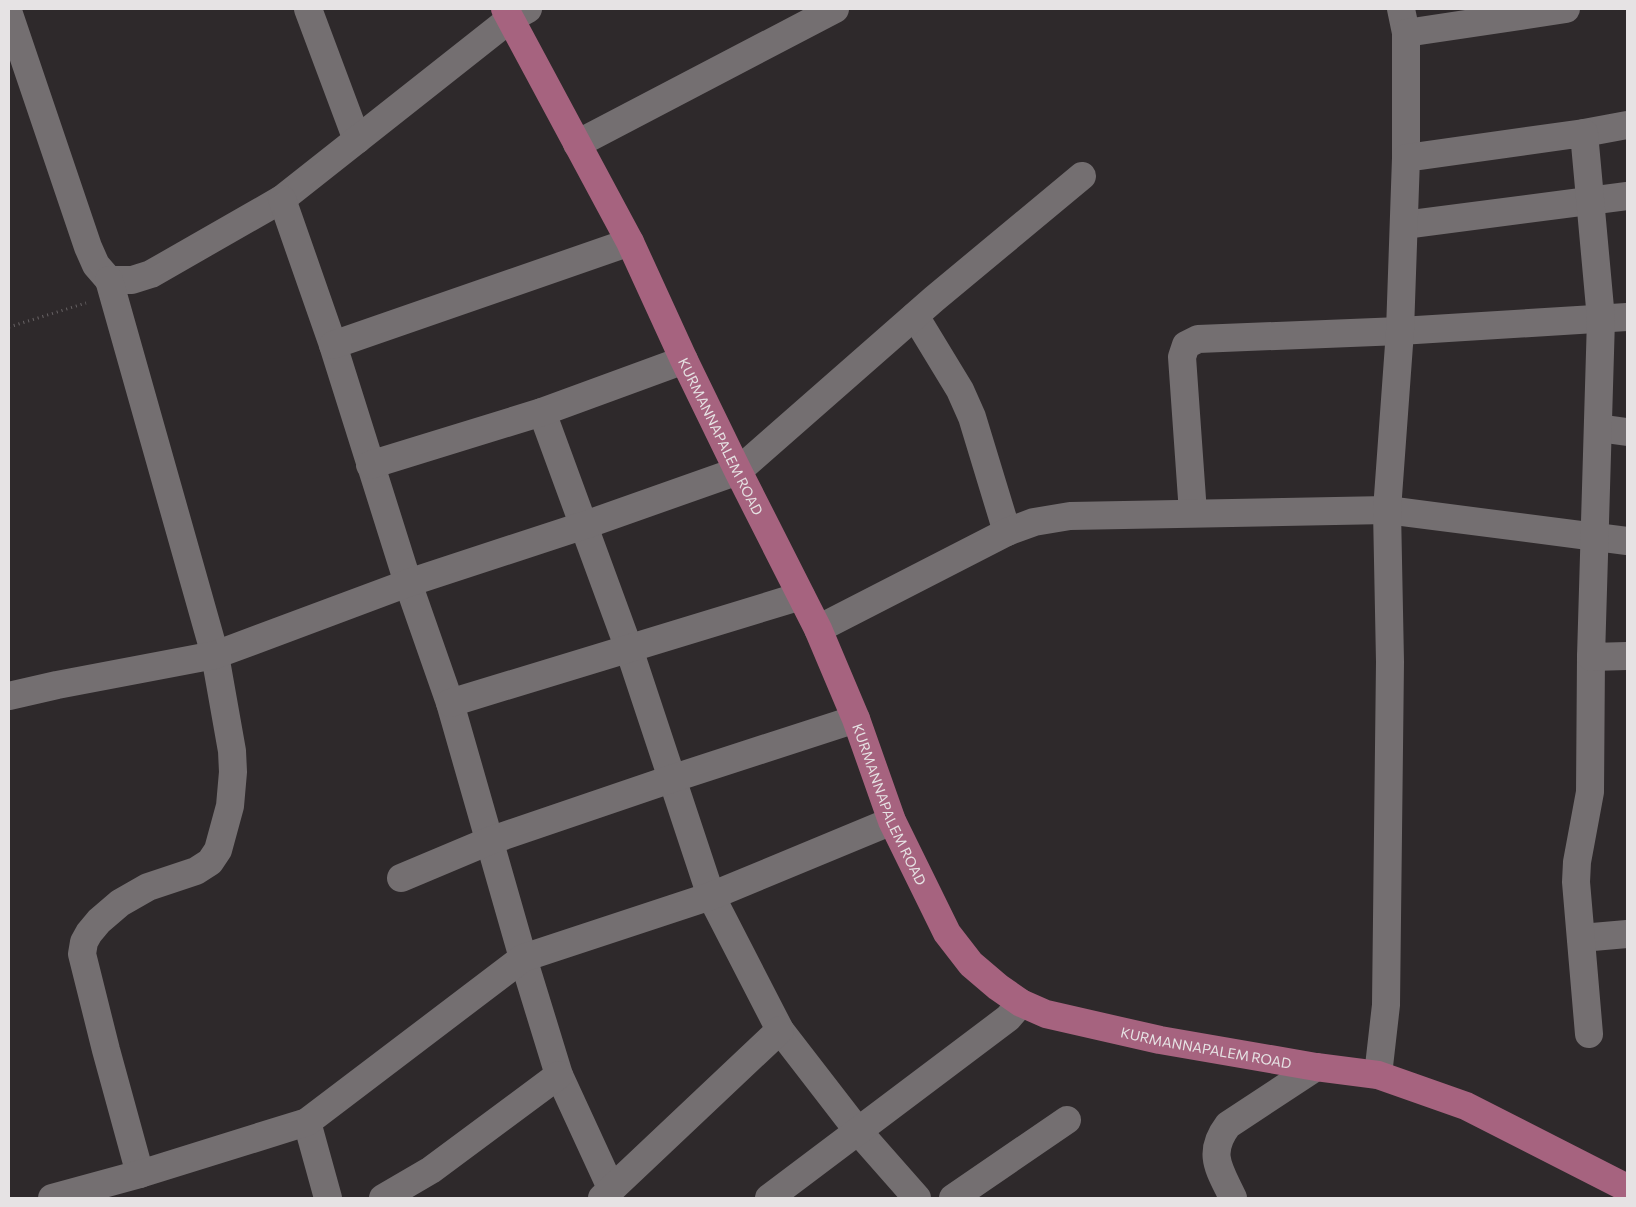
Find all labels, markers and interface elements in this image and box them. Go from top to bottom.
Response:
street label: KURMANNAPALEM ROAD [676,355,767,518]
street label: KURMANNAPALEM ROAD [850,721,931,888]
street label: KURMANNAPALEM ROAD [1119,1023,1293,1071]

